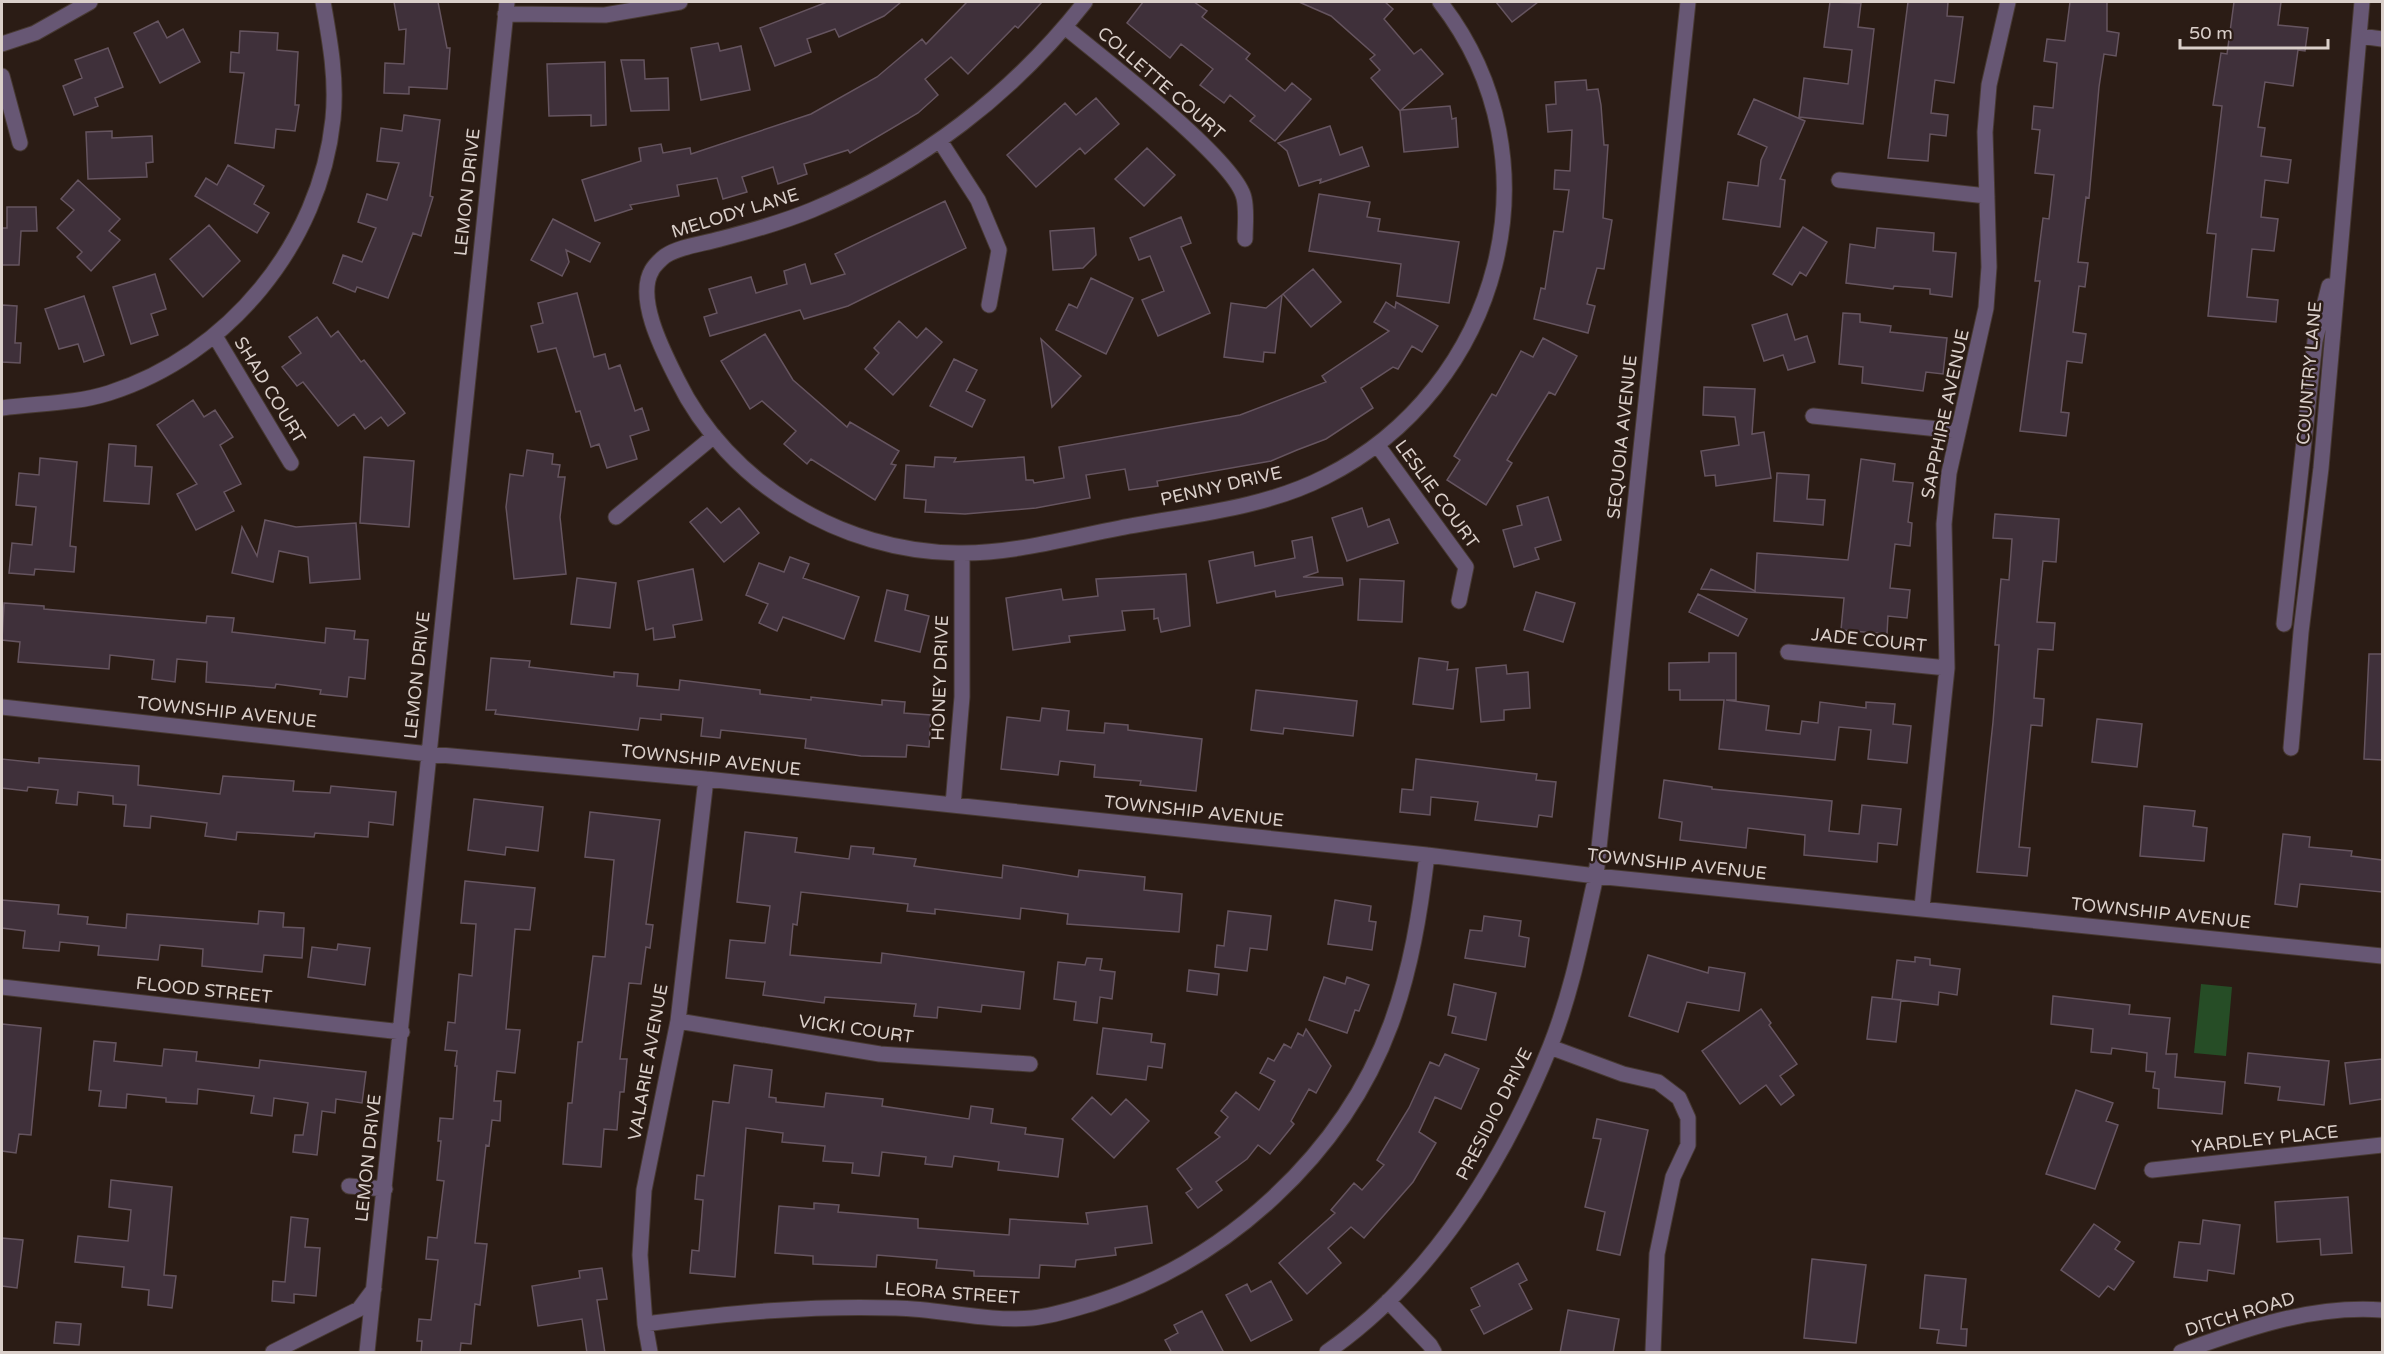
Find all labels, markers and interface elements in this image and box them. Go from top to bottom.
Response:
scale bar [2180,12,2328,50]
street label: COLLETTE COURT [1093,22,1229,144]
text: 50 m [2189,22,2233,44]
street label: LEMON DRIVE [449,127,485,257]
street label: MELODY LANE [669,183,801,243]
street label: COUNTRY LANE [2292,300,2326,446]
street label: SAPPHIRE AVENUE [1916,327,1974,501]
street label: SHAD COURT [230,333,310,447]
street label: SEQUOIA AVENUE [1602,354,1642,520]
street label: LESLIE COURT [1390,435,1484,553]
street label: PENNY DRIVE [1158,461,1284,511]
street label: LEMON DRIVE [399,610,435,740]
street label: HONEY DRIVE [927,615,953,741]
street label: JADE COURT [1810,623,1928,657]
street label: TOWNSHIP AVENUE [136,692,318,732]
street label: TOWNSHIP AVENUE [620,740,802,780]
street label: TOWNSHIP AVENUE [1103,791,1285,831]
street label: TOWNSHIP AVENUE [1586,844,1768,884]
street label: TOWNSHIP AVENUE [2070,893,2252,933]
street label: FLOOD STREET [135,972,273,1008]
street label: VALARIE AVENUE [623,982,673,1142]
street label: VICKI COURT [797,1010,915,1048]
street label: PRESIDIO DRIVE [1451,1044,1537,1184]
street label: LEMON DRIVE [350,1093,386,1223]
street label: YARDLEY PLACE [2191,1120,2339,1158]
street label: LEORA STREET [884,1277,1020,1309]
street label: DITCH ROAD [2182,1287,2298,1341]

